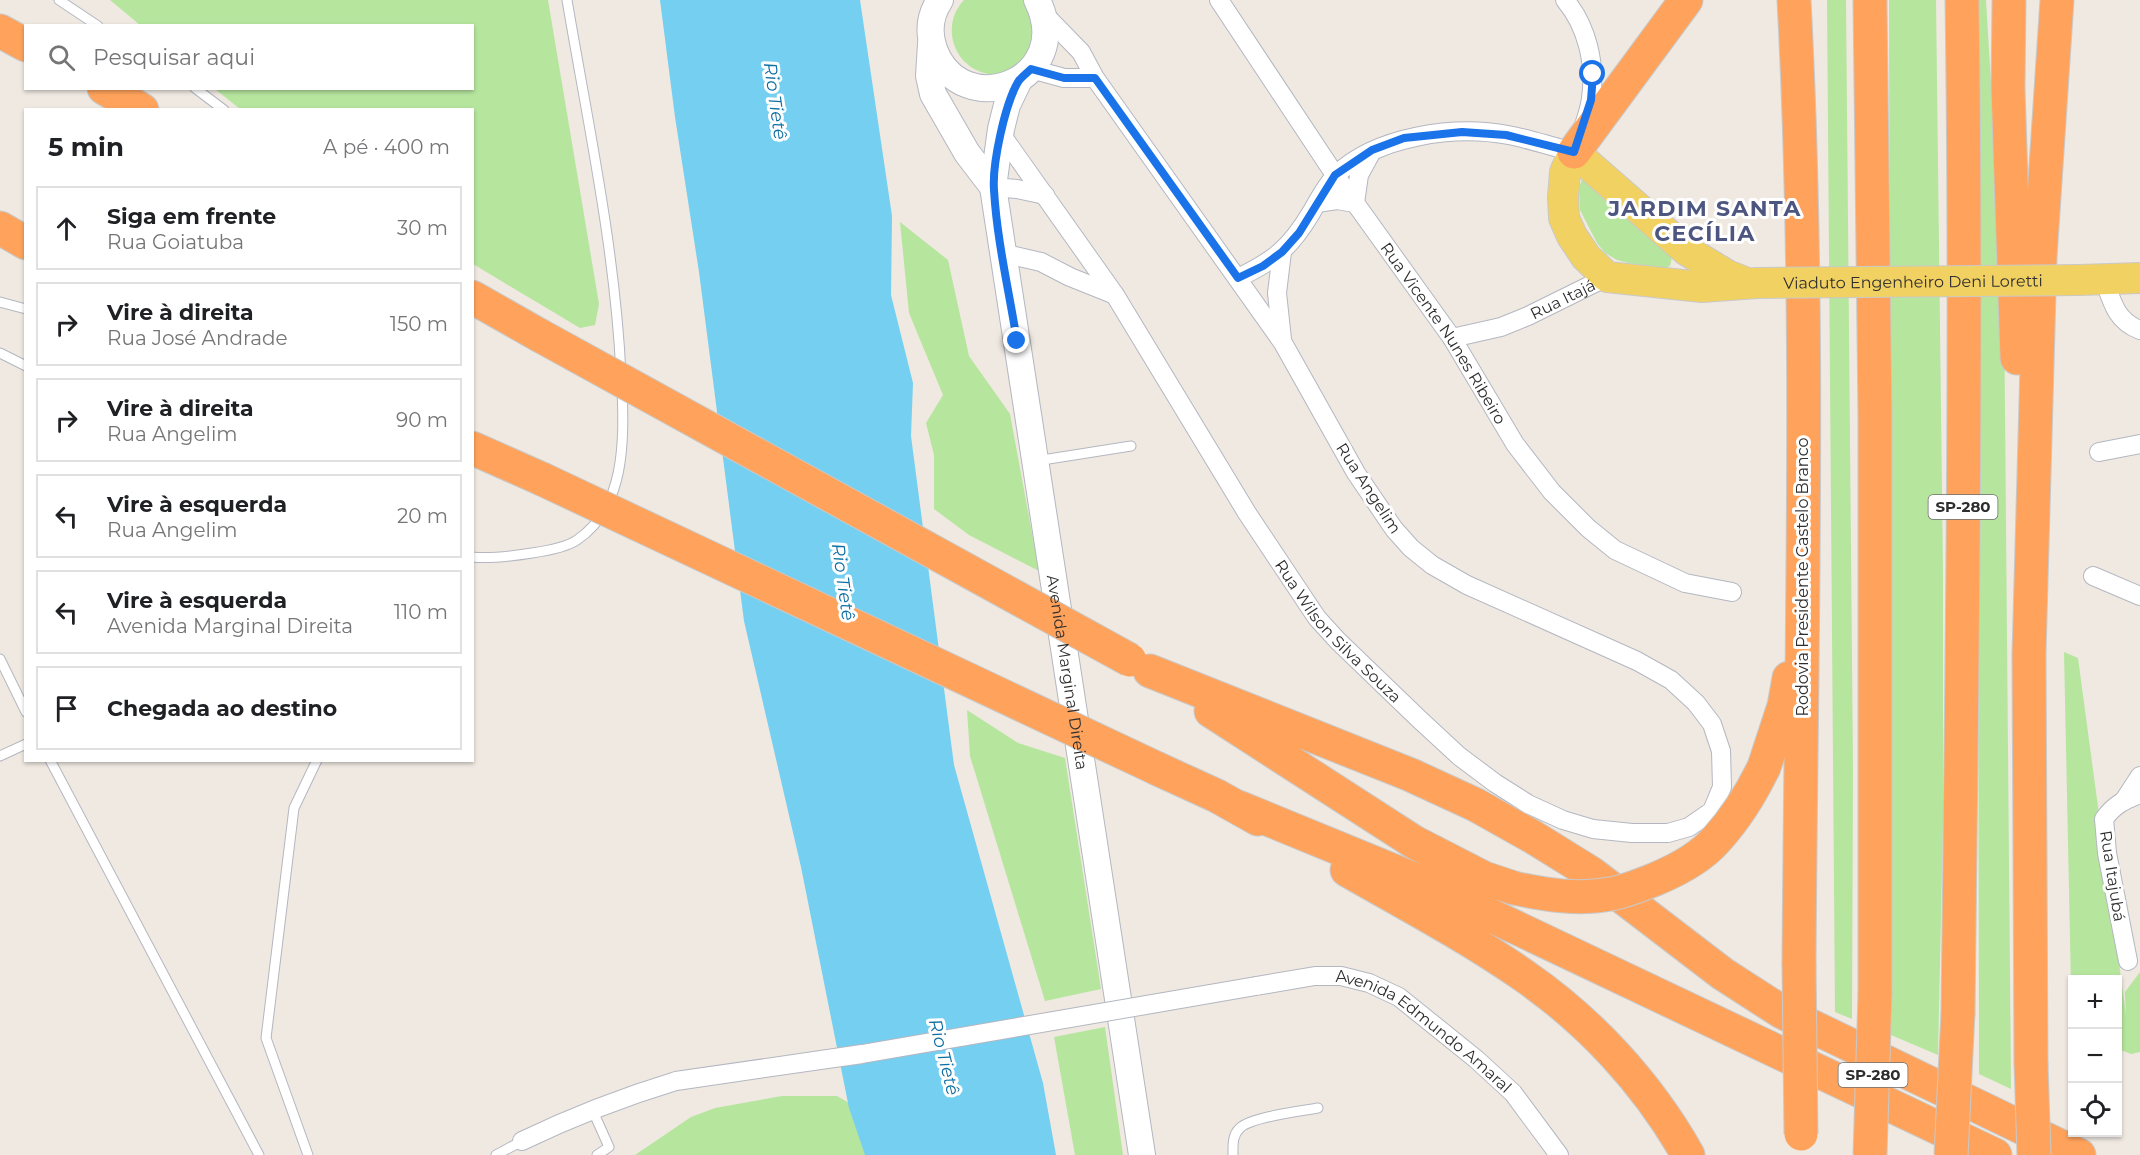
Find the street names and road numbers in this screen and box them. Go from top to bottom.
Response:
street label: Rua Vicente Nunes Ribeiro [1376,239,1510,428]
street label: Viaduto Engenheiro Deni Loretti [1783,271,2043,293]
street label: Rua Itajá [1527,275,1599,323]
street label: Rodovia Presidente Castelo Branco [1793,437,1812,717]
street label: Rua Angelim [1332,439,1405,537]
road number: SP-280 [1928,495,1998,519]
street label: Rua Wilson Silva Souza [1271,556,1405,707]
street label: Avenida Marginal Direita [1043,573,1092,771]
street label: Rua Itajubá [2096,829,2129,923]
street label: Avenida Edmundo Amaral [1335,967,1515,1097]
road number: SP-280 [1838,1063,1908,1087]

